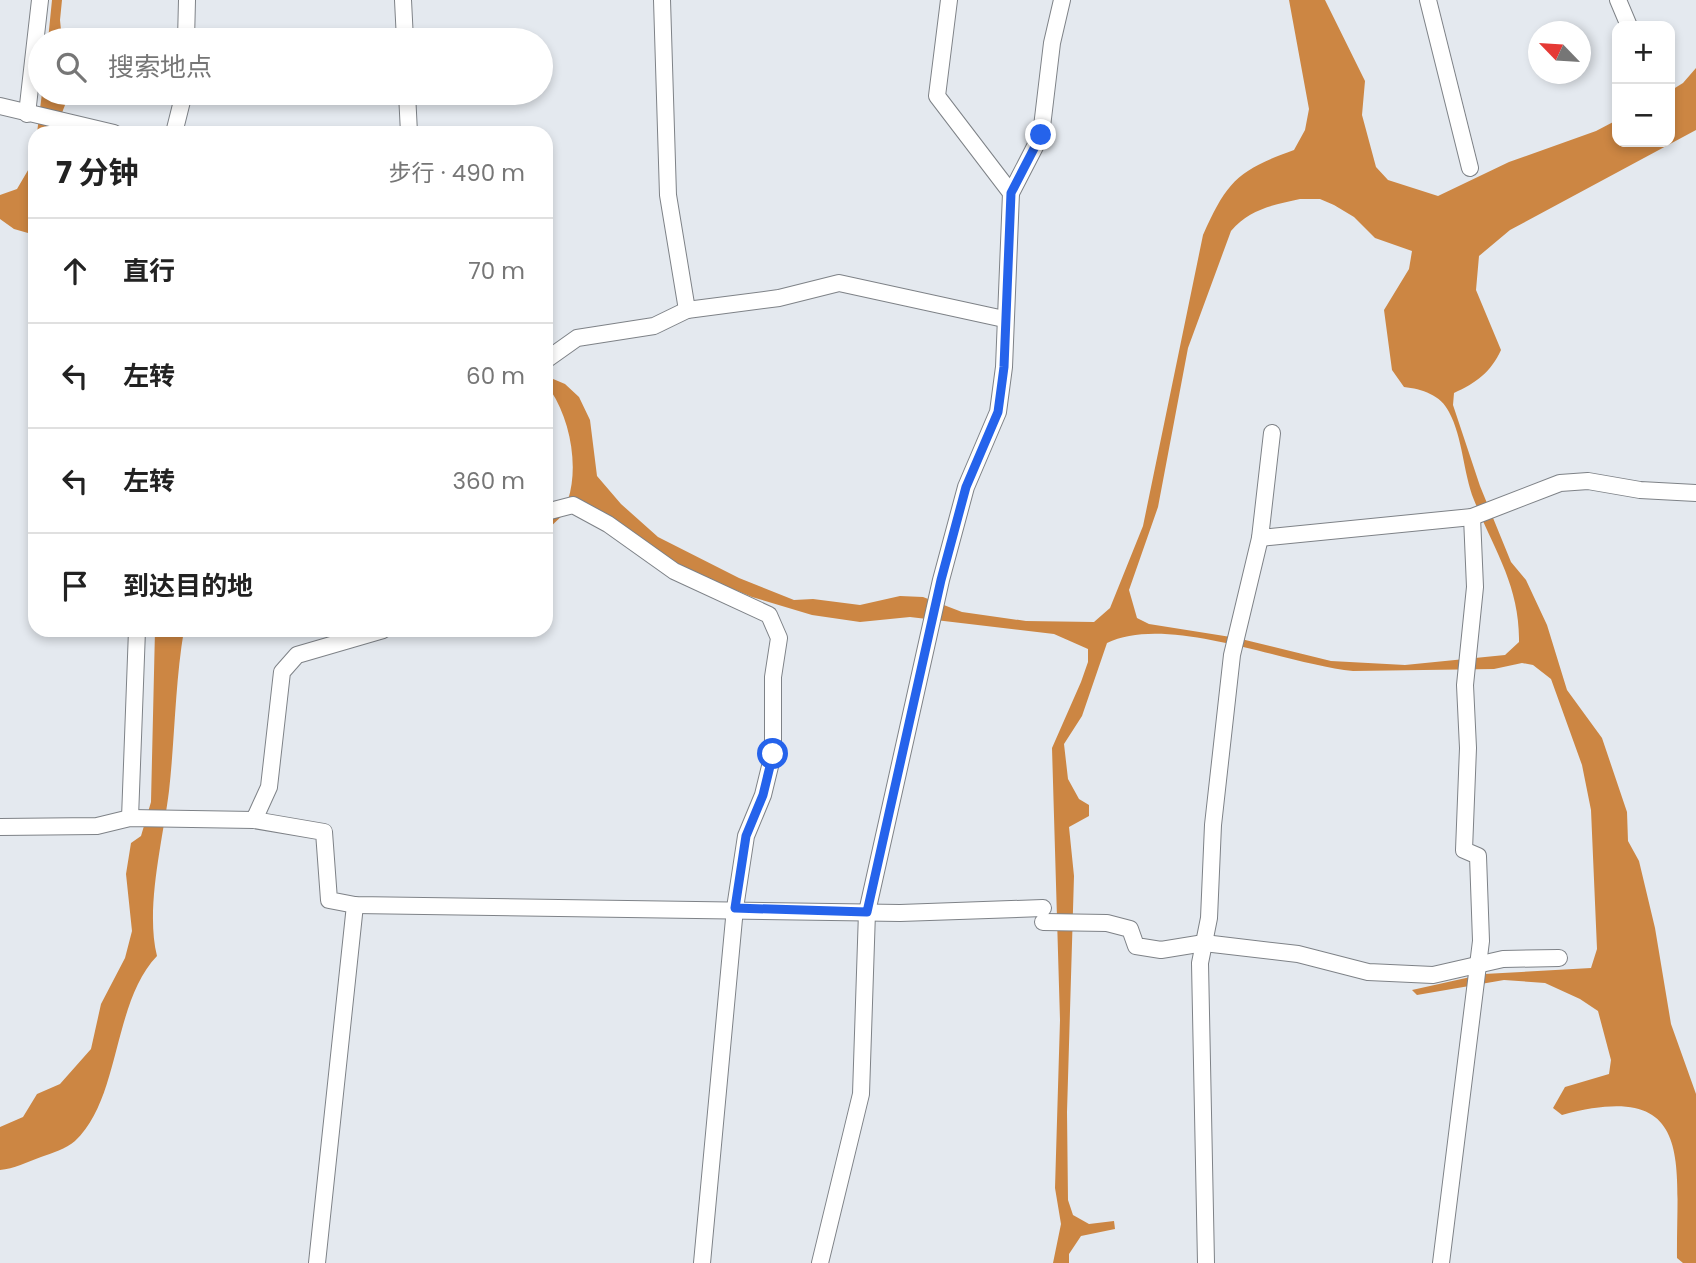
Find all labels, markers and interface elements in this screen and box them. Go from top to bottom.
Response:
north arrow [1528,21,1591,84]
map controls [1612,21,1675,147]
button: + [1612,21,1675,84]
search box [28,28,553,105]
icon: search [52,48,90,86]
text: 搜索地点 [108,49,212,85]
button: − [1612,84,1675,147]
route end [1025,119,1056,150]
text: 7 分钟 [56,151,138,194]
text: 步行 · 490 m [389,157,525,189]
icon: ahead [56,252,94,290]
text: 直行 [123,253,175,289]
text: 70 m [468,255,525,287]
icon: left [56,357,94,395]
text: 左转 [123,358,175,394]
text: 60 m [466,360,525,392]
icon: left [56,462,94,500]
text: 左转 [123,463,175,499]
text: 360 m [453,465,525,497]
icon: arrive [56,567,94,605]
text: 到达目的地 [123,568,253,604]
route start [757,738,788,769]

